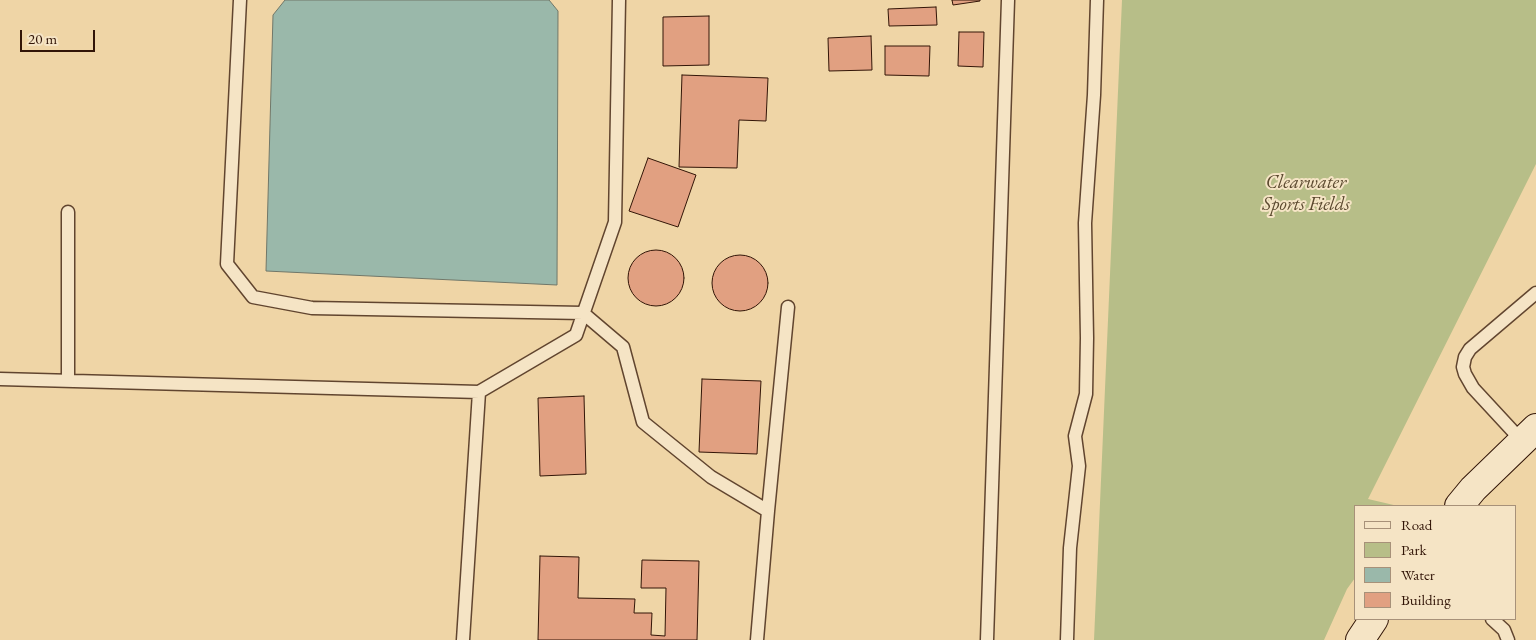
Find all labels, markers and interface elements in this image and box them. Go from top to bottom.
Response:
scale bar [22,20,98,52]
text: 20 m [28,29,57,48]
park label: Clearwater Sports Fields [1262,172,1350,216]
legend [1354,505,1516,620]
text: Road [1401,515,1432,534]
text: Park [1401,540,1427,559]
text: Water [1401,565,1435,584]
text: Building [1401,590,1451,609]

